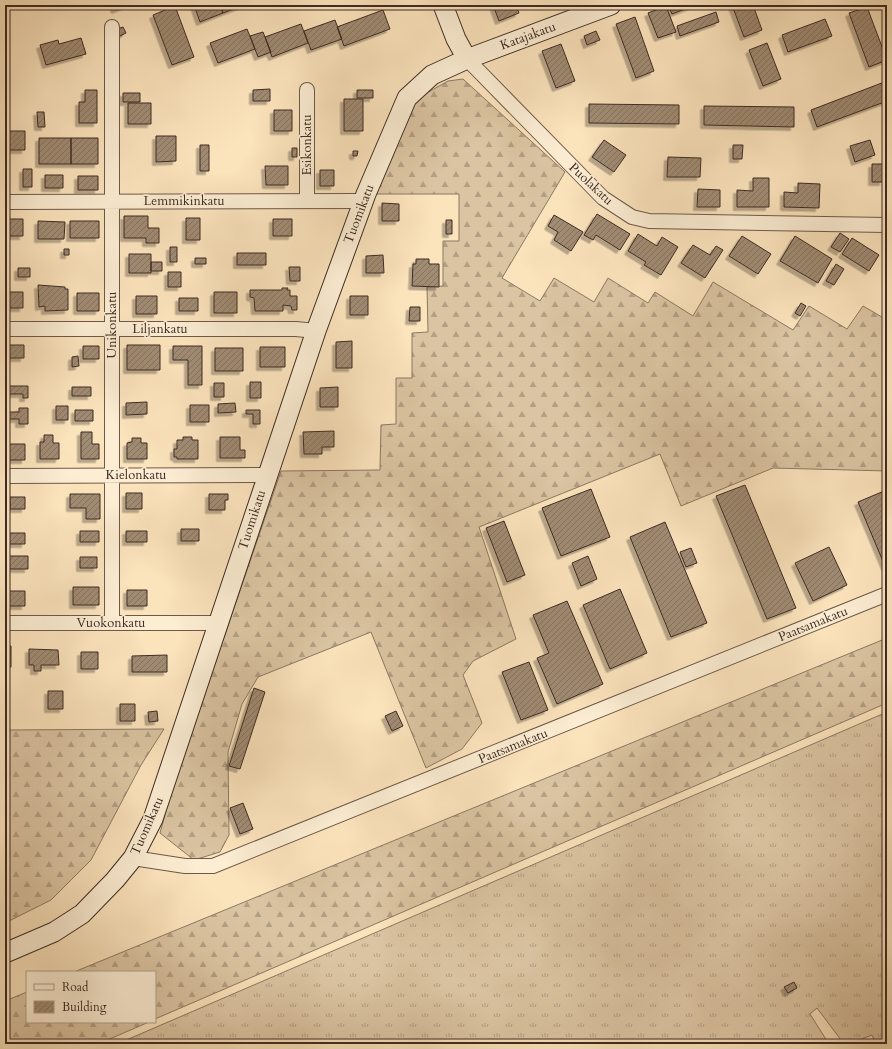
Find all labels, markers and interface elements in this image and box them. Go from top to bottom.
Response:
street label: Katajakatu [498,18,558,54]
street label: Esikonkatu [298,114,316,176]
street label: Puolakatu [565,159,617,209]
street label: Tuomikatu [339,182,379,246]
street label: Lemmikinkatu [143,192,225,210]
street label: Unikonkatu [103,292,121,358]
street label: Liljankatu [132,320,188,338]
street label: Kielonkatu [106,466,166,484]
street label: Tuomikatu [234,488,270,552]
street label: Paatsamakatu [776,602,850,646]
street label: Vuokonkatu [77,614,145,632]
street label: Paatsamakatu [476,724,550,768]
street label: Tuomikatu [126,794,168,858]
legend [26,971,156,1023]
text: Road [62,979,89,995]
text: Building [62,999,107,1015]

